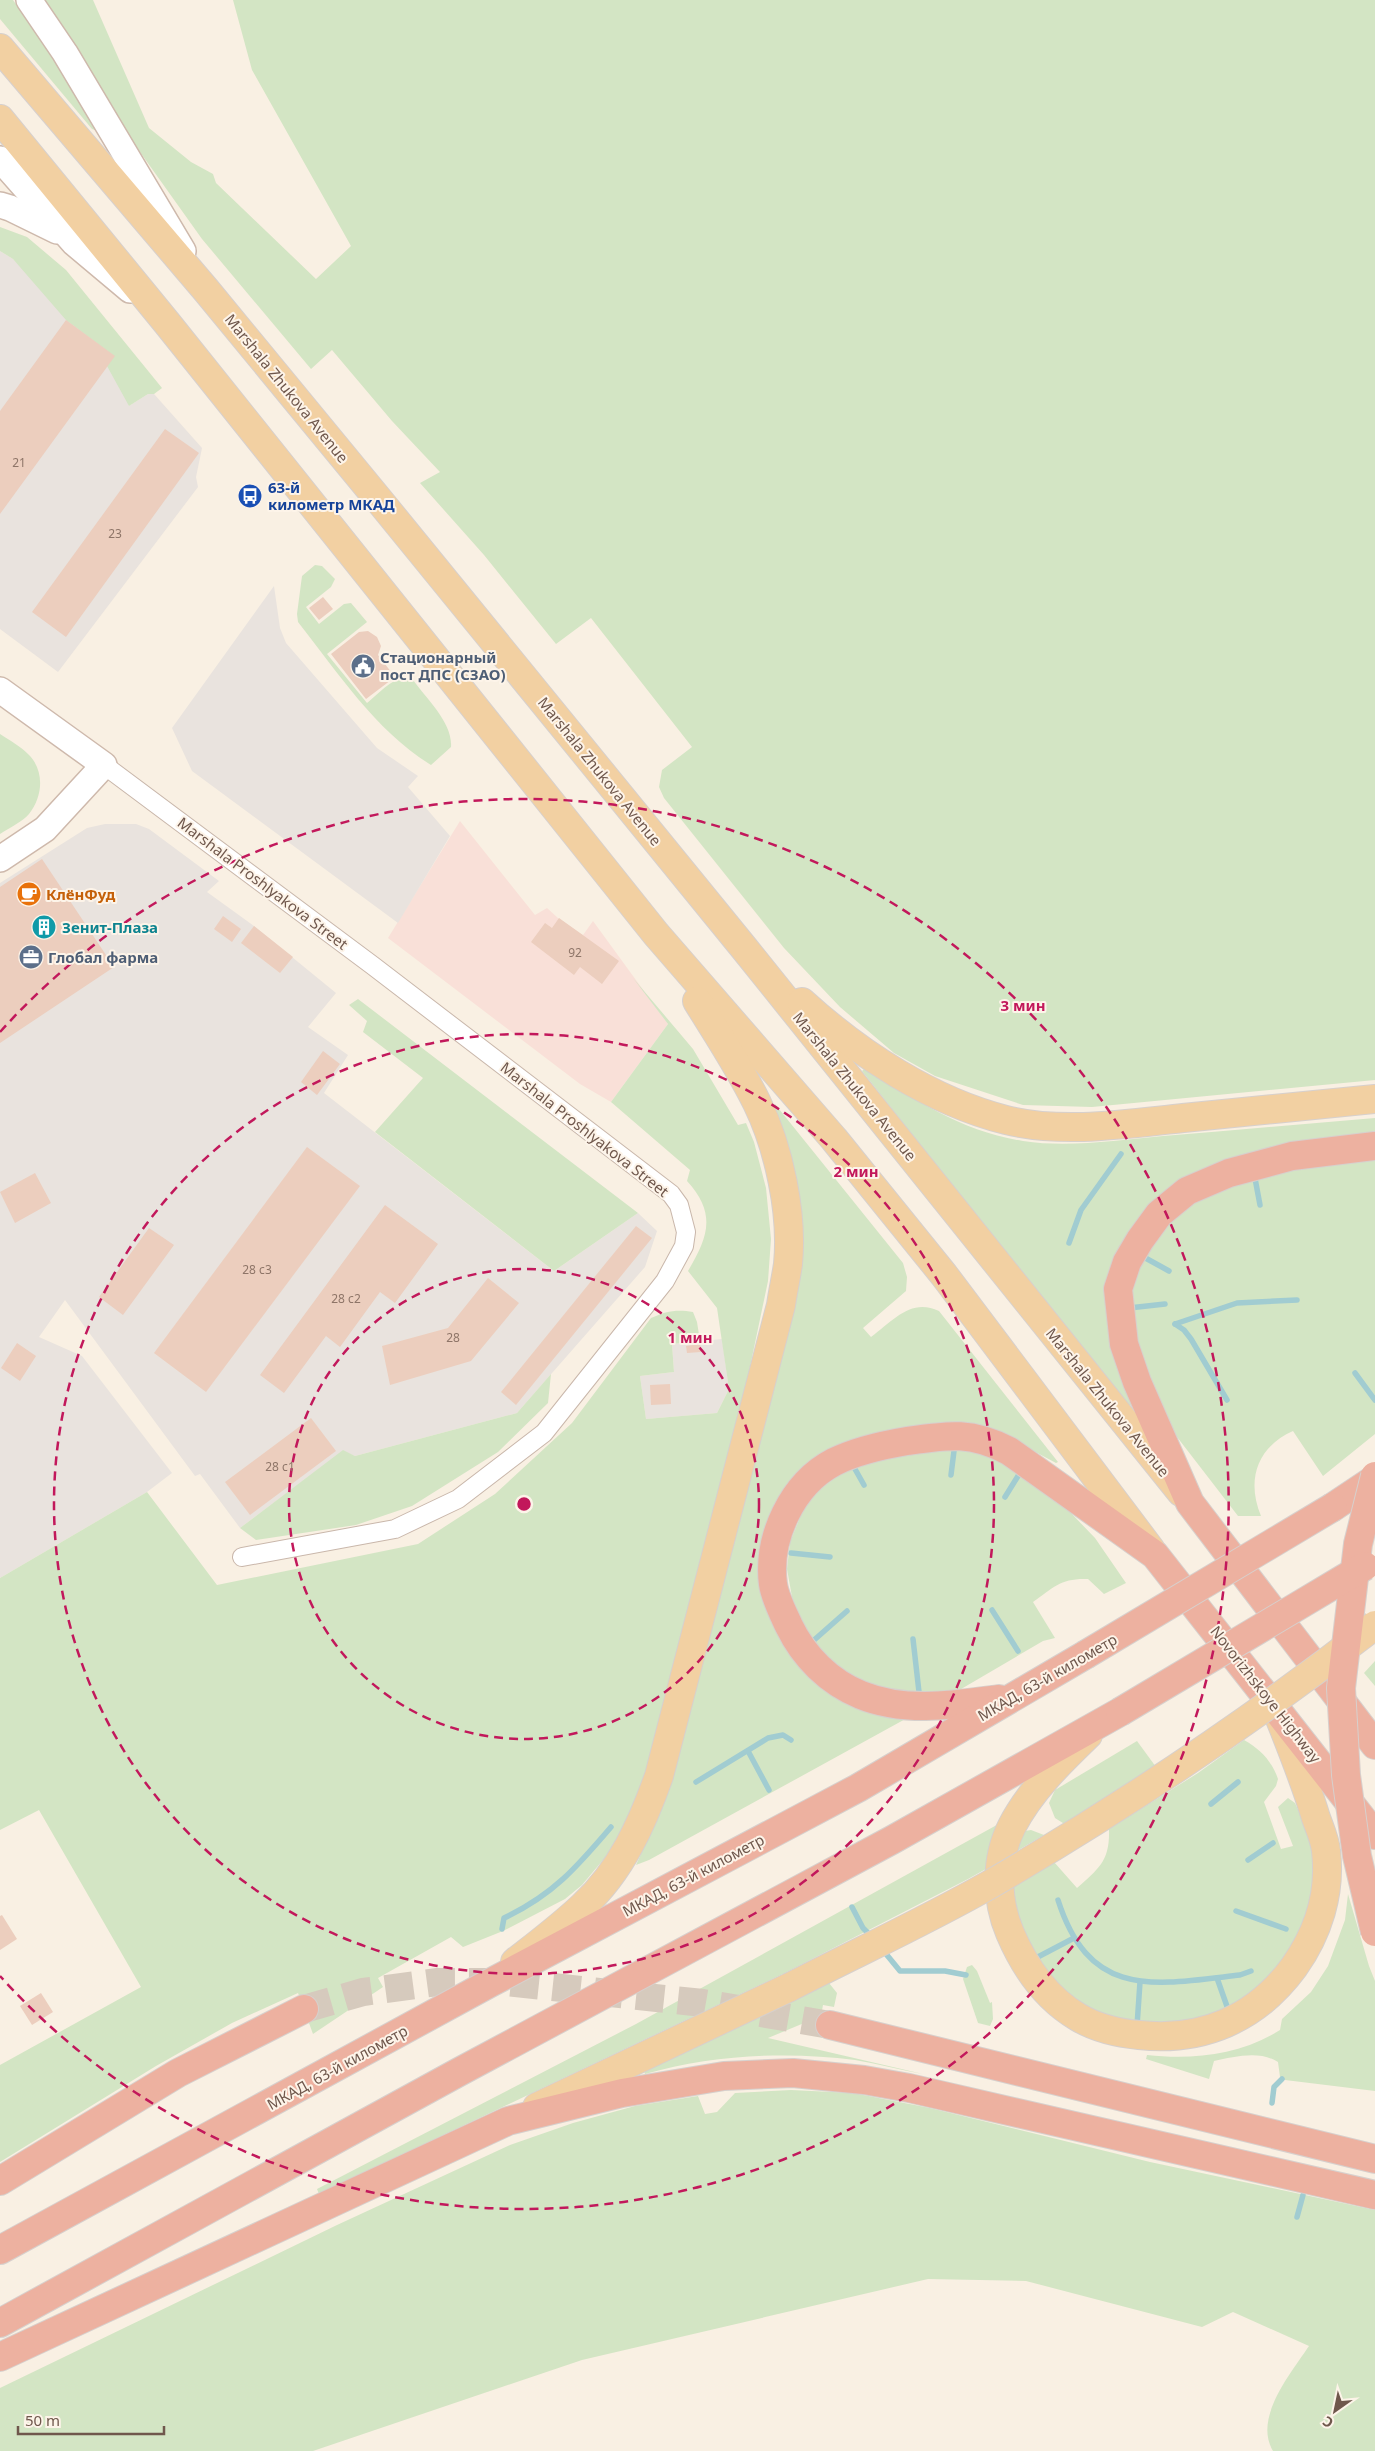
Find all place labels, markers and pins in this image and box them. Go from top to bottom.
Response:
place label: 63-й километр МКАД [268,477,395,514]
bus stop icon: 63-й километр МКАД [237,483,263,509]
place label: Стационарный пост ДПС (СЗАО) [380,647,506,684]
public building icon: Стационарный пост ДПС (СЗАО) [350,653,376,679]
cafe icon: КлёнФуд [16,881,42,907]
place label: КлёнФуд [46,884,116,904]
building icon: Зенит-Плаза [31,914,57,940]
place label: Зенит-Плаза [62,917,158,937]
office icon: Глобал фарма [18,944,44,970]
place label: Глобал фарма [48,947,158,967]
centre of rings [515,1495,533,1513]

